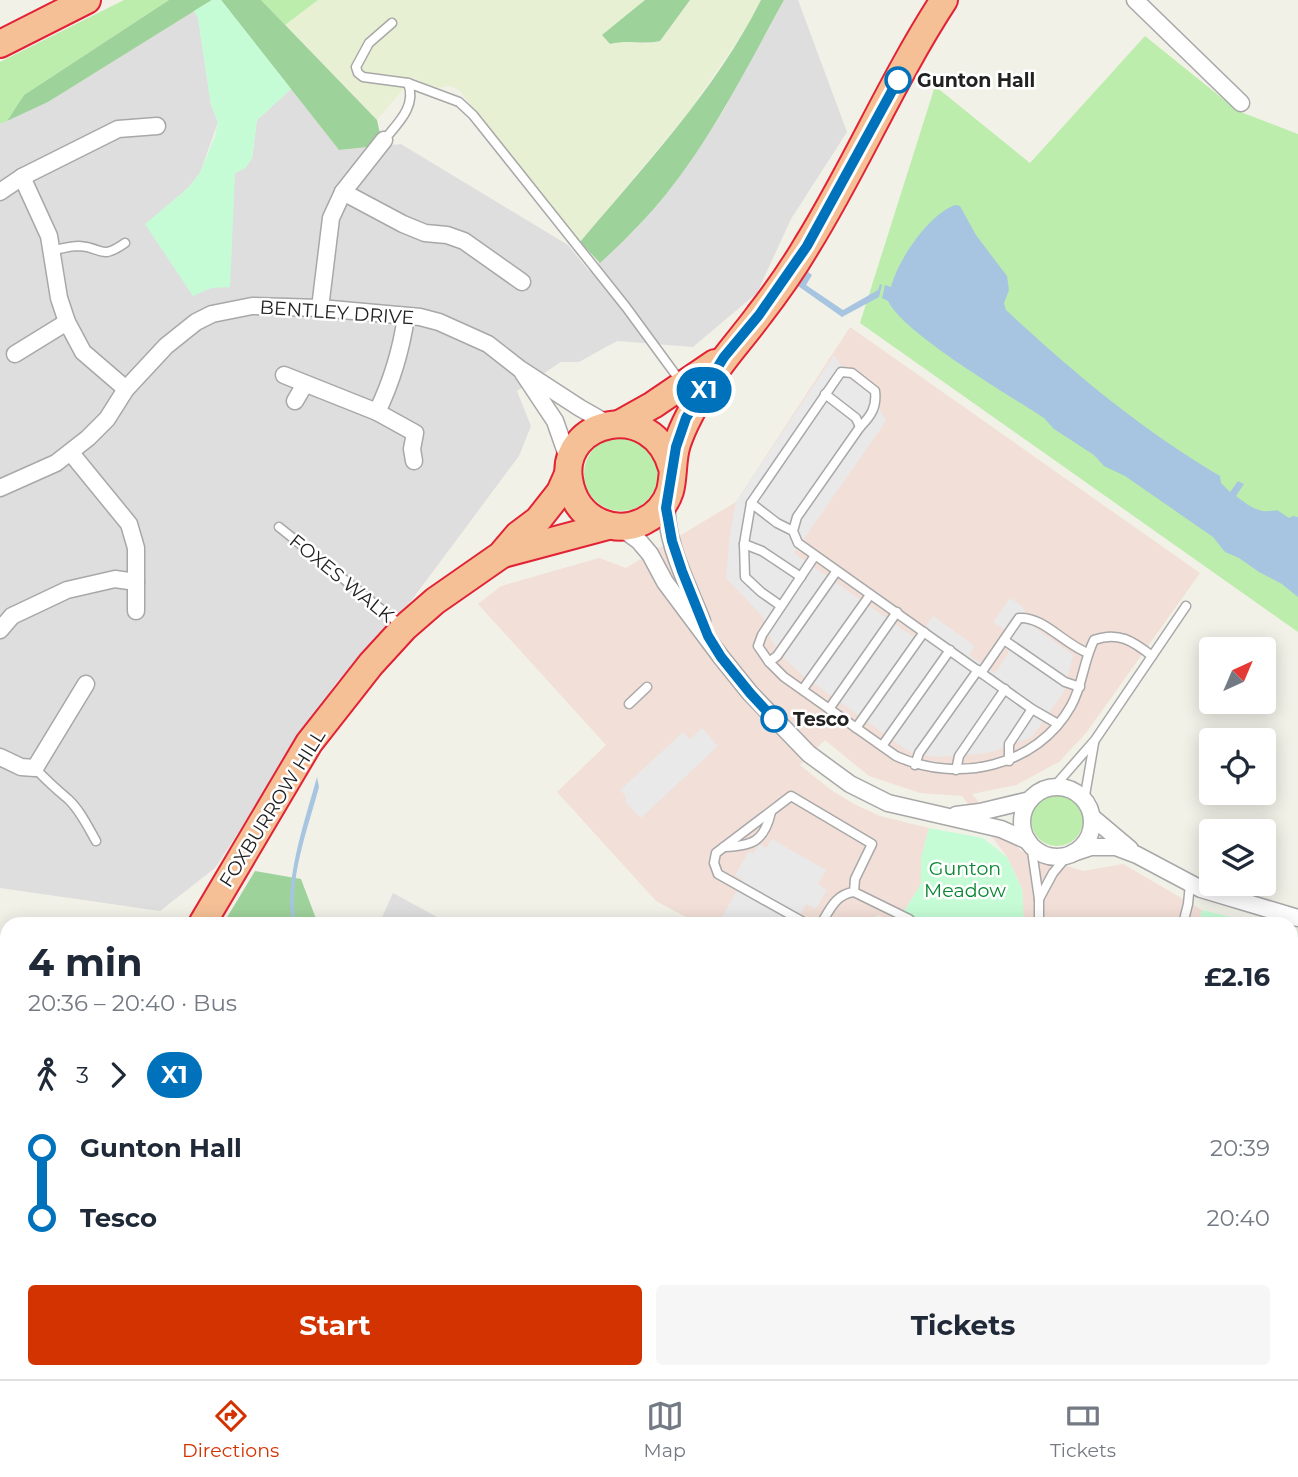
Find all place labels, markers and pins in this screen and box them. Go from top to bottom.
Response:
marker: Gunton Hall [885,67,911,93]
place label: Gunton Hall [917,69,1035,92]
marker: Tesco [761,706,787,732]
place label: Tesco [793,708,849,731]

